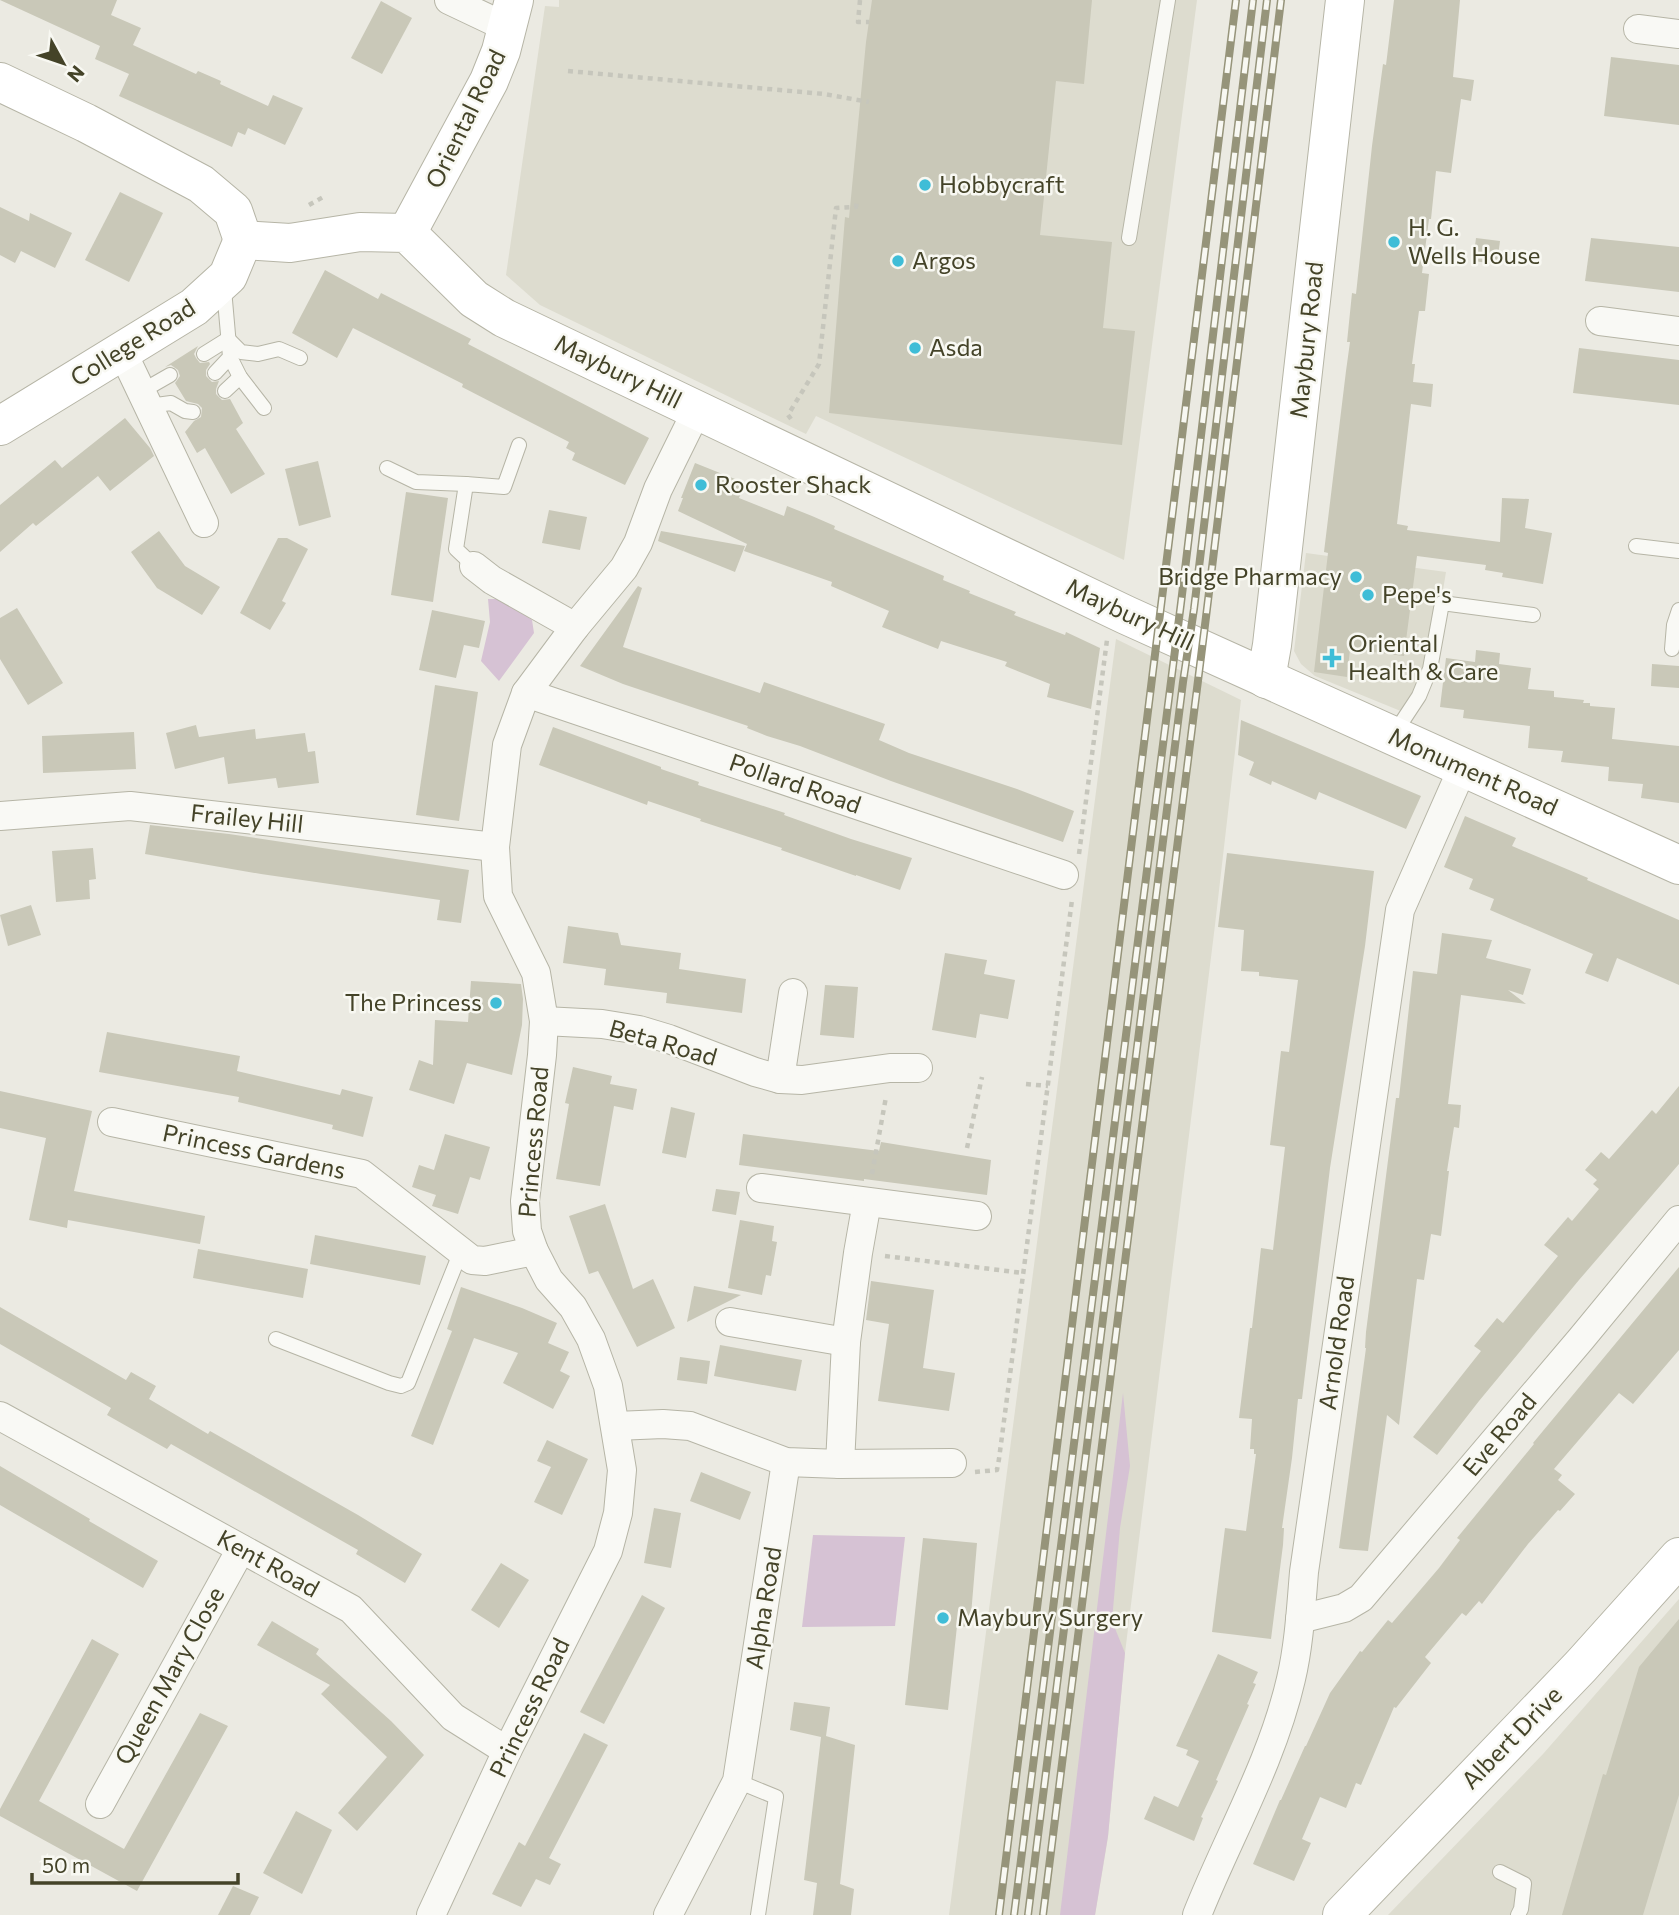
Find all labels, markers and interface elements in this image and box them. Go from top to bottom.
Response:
north arrow [28,28,98,98]
street label: Oriental Road [419,44,511,193]
text: N [63,61,90,87]
place label: Hobbycraft [939,169,1065,198]
marker: Hobbycraft [917,177,933,193]
place label: H. G. Wells House [1408,212,1540,269]
marker: H. G. Wells House [1386,234,1402,250]
place label: Argos [912,245,976,274]
marker: Argos [890,253,906,269]
street label: Maybury Road [1283,260,1328,420]
street label: College Road [64,292,200,392]
street label: Maybury Hill [550,327,687,414]
place label: Asda [929,332,983,361]
marker: Asda [907,340,923,356]
place label: Rooster Shack [715,469,871,498]
marker: Rooster Shack [693,477,709,493]
place label: Bridge Pharmacy [1158,561,1342,590]
marker: Bridge Pharmacy [1348,569,1364,585]
street label: Maybury Hill [1062,571,1199,656]
place label: Pepe's [1382,579,1452,608]
marker: Pepe's [1360,587,1376,603]
place label: Oriental Health & Care [1348,628,1499,685]
marker: Oriental Health & Care [1322,648,1342,668]
street label: Monument Road [1384,720,1563,821]
street label: Pollard Road [726,747,865,819]
street label: Frailey Hill [189,797,305,838]
place label: The Princess [345,987,482,1016]
marker: The Princess [488,995,504,1011]
street label: Beta Road [606,1012,721,1071]
street label: Princess Road [511,1065,554,1219]
street label: Princess Gardens [160,1117,348,1184]
street label: Arnold Road [1312,1274,1359,1412]
street label: Eve Road [1456,1387,1542,1481]
street label: Kent Road [213,1523,325,1603]
street label: Alpha Road [739,1544,787,1671]
street label: Queen Mary Close [108,1581,230,1769]
place label: Maybury Surgery [957,1602,1143,1631]
marker: Maybury Surgery [935,1610,951,1626]
street label: Princess Road [482,1633,575,1782]
street label: Albert Drive [1455,1680,1567,1794]
scale bar [32,1842,238,1886]
text: 50 m [42,1852,90,1877]

